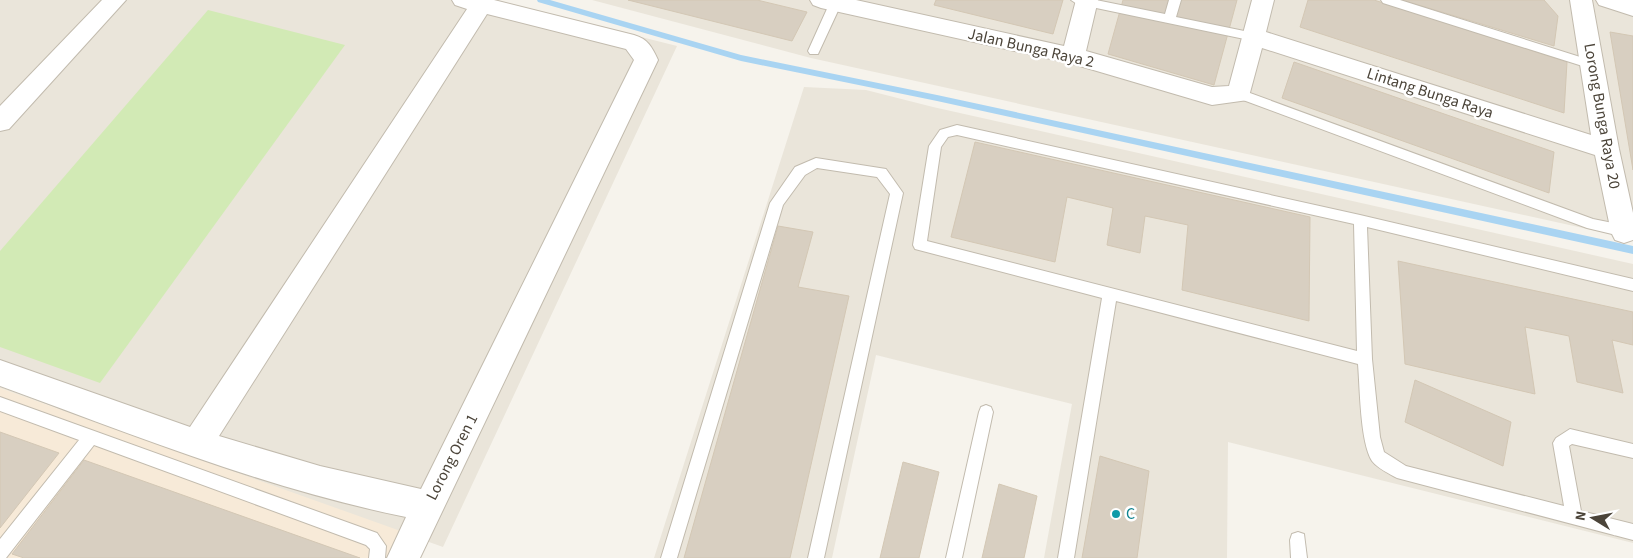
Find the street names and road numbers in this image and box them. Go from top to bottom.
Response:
street label: Jalan Bunga Raya 2 [966,23,1096,73]
street label: Lorong Bunga Raya 20 [1578,41,1626,191]
street label: Lintang Bunga Raya [1364,62,1496,124]
street label: Lorong Oren 1 [421,410,483,504]

